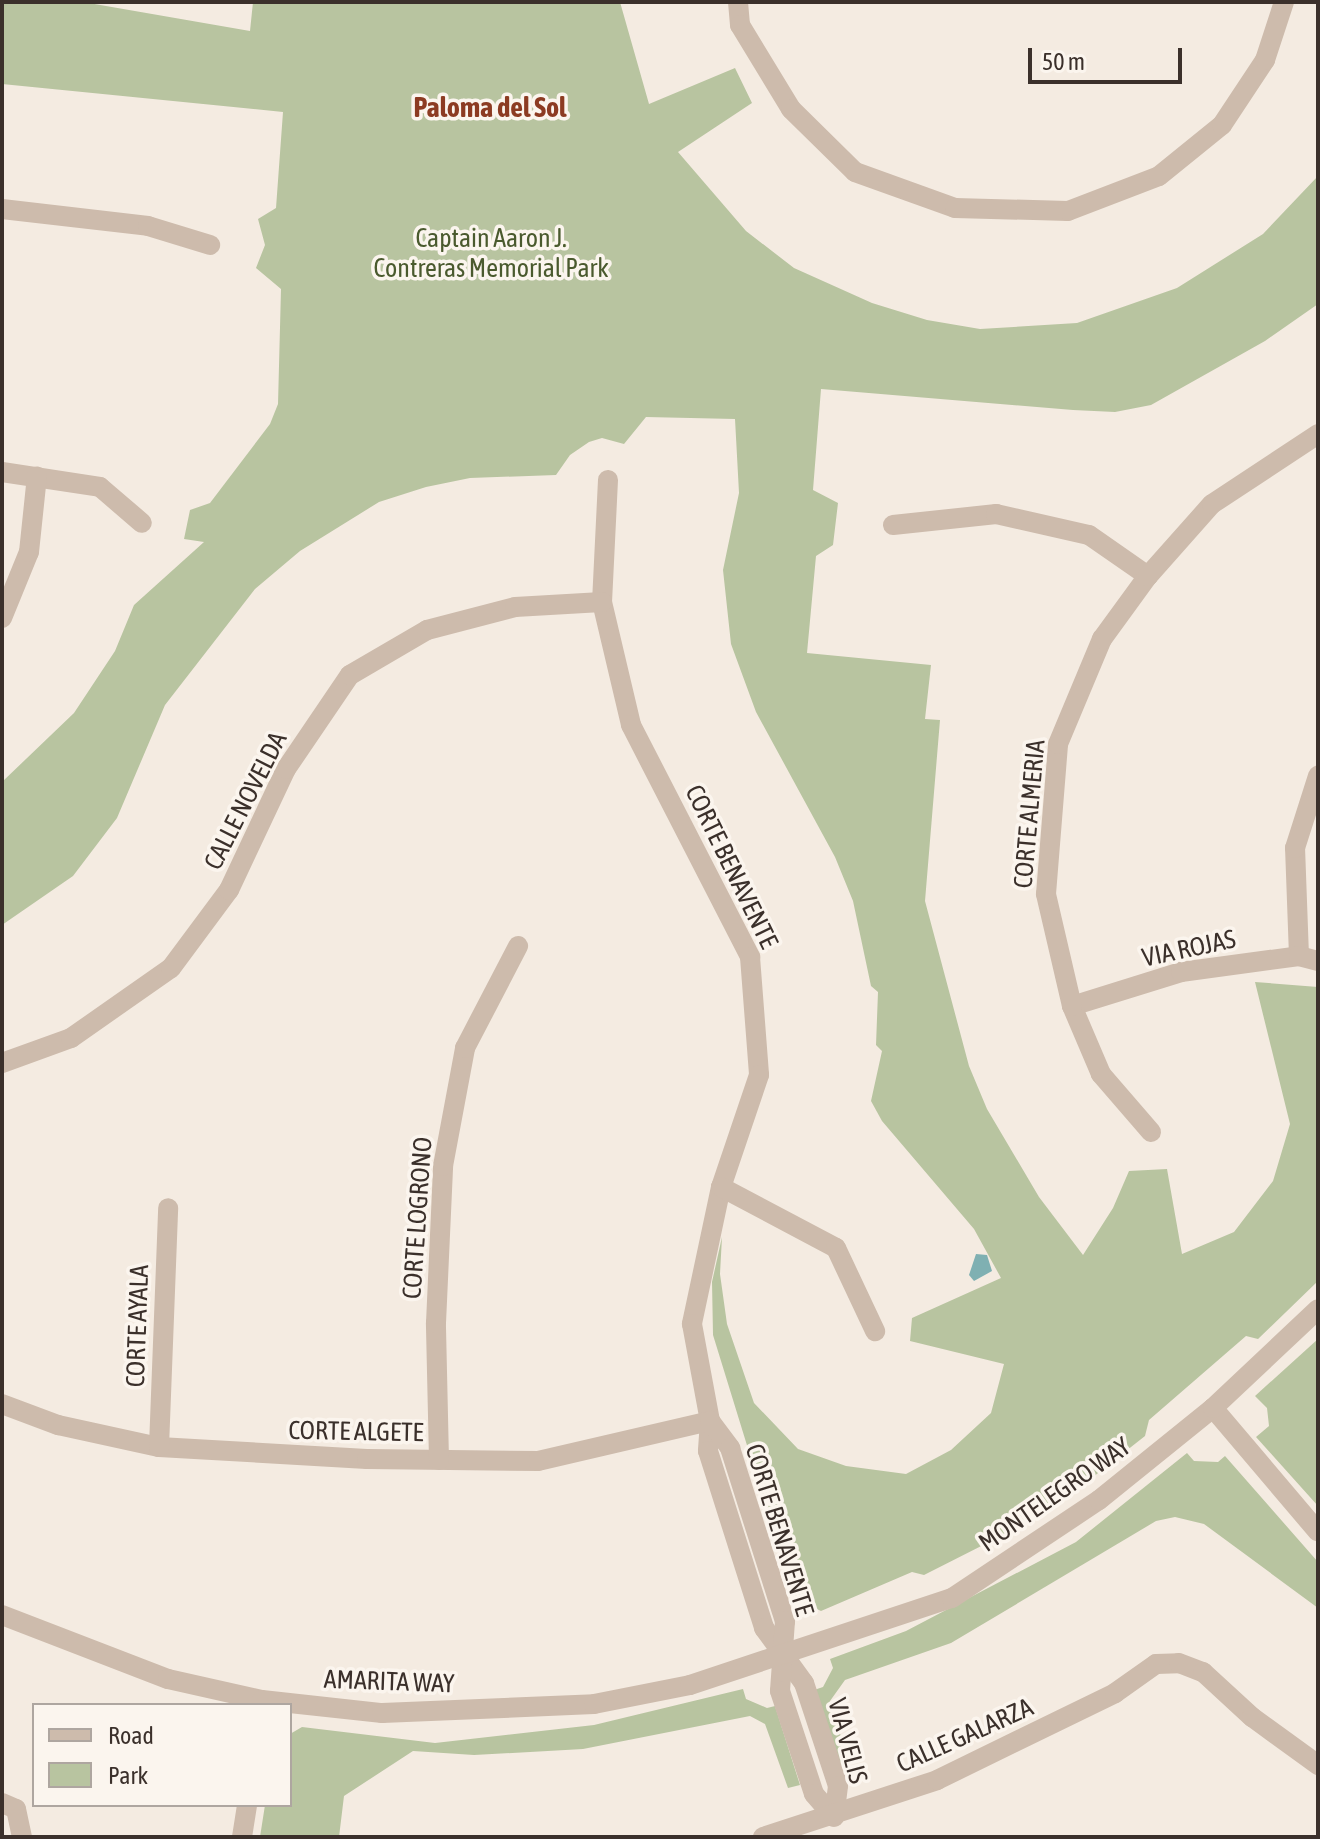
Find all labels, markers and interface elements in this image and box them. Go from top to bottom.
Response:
scale bar [1032,32,1186,82]
text: 50 m [1042,48,1085,75]
district label: Paloma del Sol [413,90,567,124]
park label: Captain Aaron J. Contreras Memorial Park [373,223,609,284]
street label: CALLE NOVELDA [198,727,294,875]
street label: CORTE ALMERIA [1008,738,1052,890]
street label: CORTE BENAVENTE [678,780,784,954]
street label: VIA ROJAS [1139,924,1239,974]
street label: CORTE LOGRONO [397,1136,439,1300]
street label: CORTE AYALA [120,1264,156,1388]
street label: CORTE ALGETE [288,1415,424,1449]
street label: MONTELEGRO WAY [973,1431,1137,1559]
street label: CORTE BENAVENTE [738,1440,820,1620]
street label: AMARITA WAY [323,1664,455,1700]
street label: CALLE GALARZA [892,1692,1038,1780]
street label: VIA VELIS [821,1695,873,1787]
legend [32,1703,292,1807]
text: Road [108,1722,154,1749]
text: Park [108,1762,148,1789]

